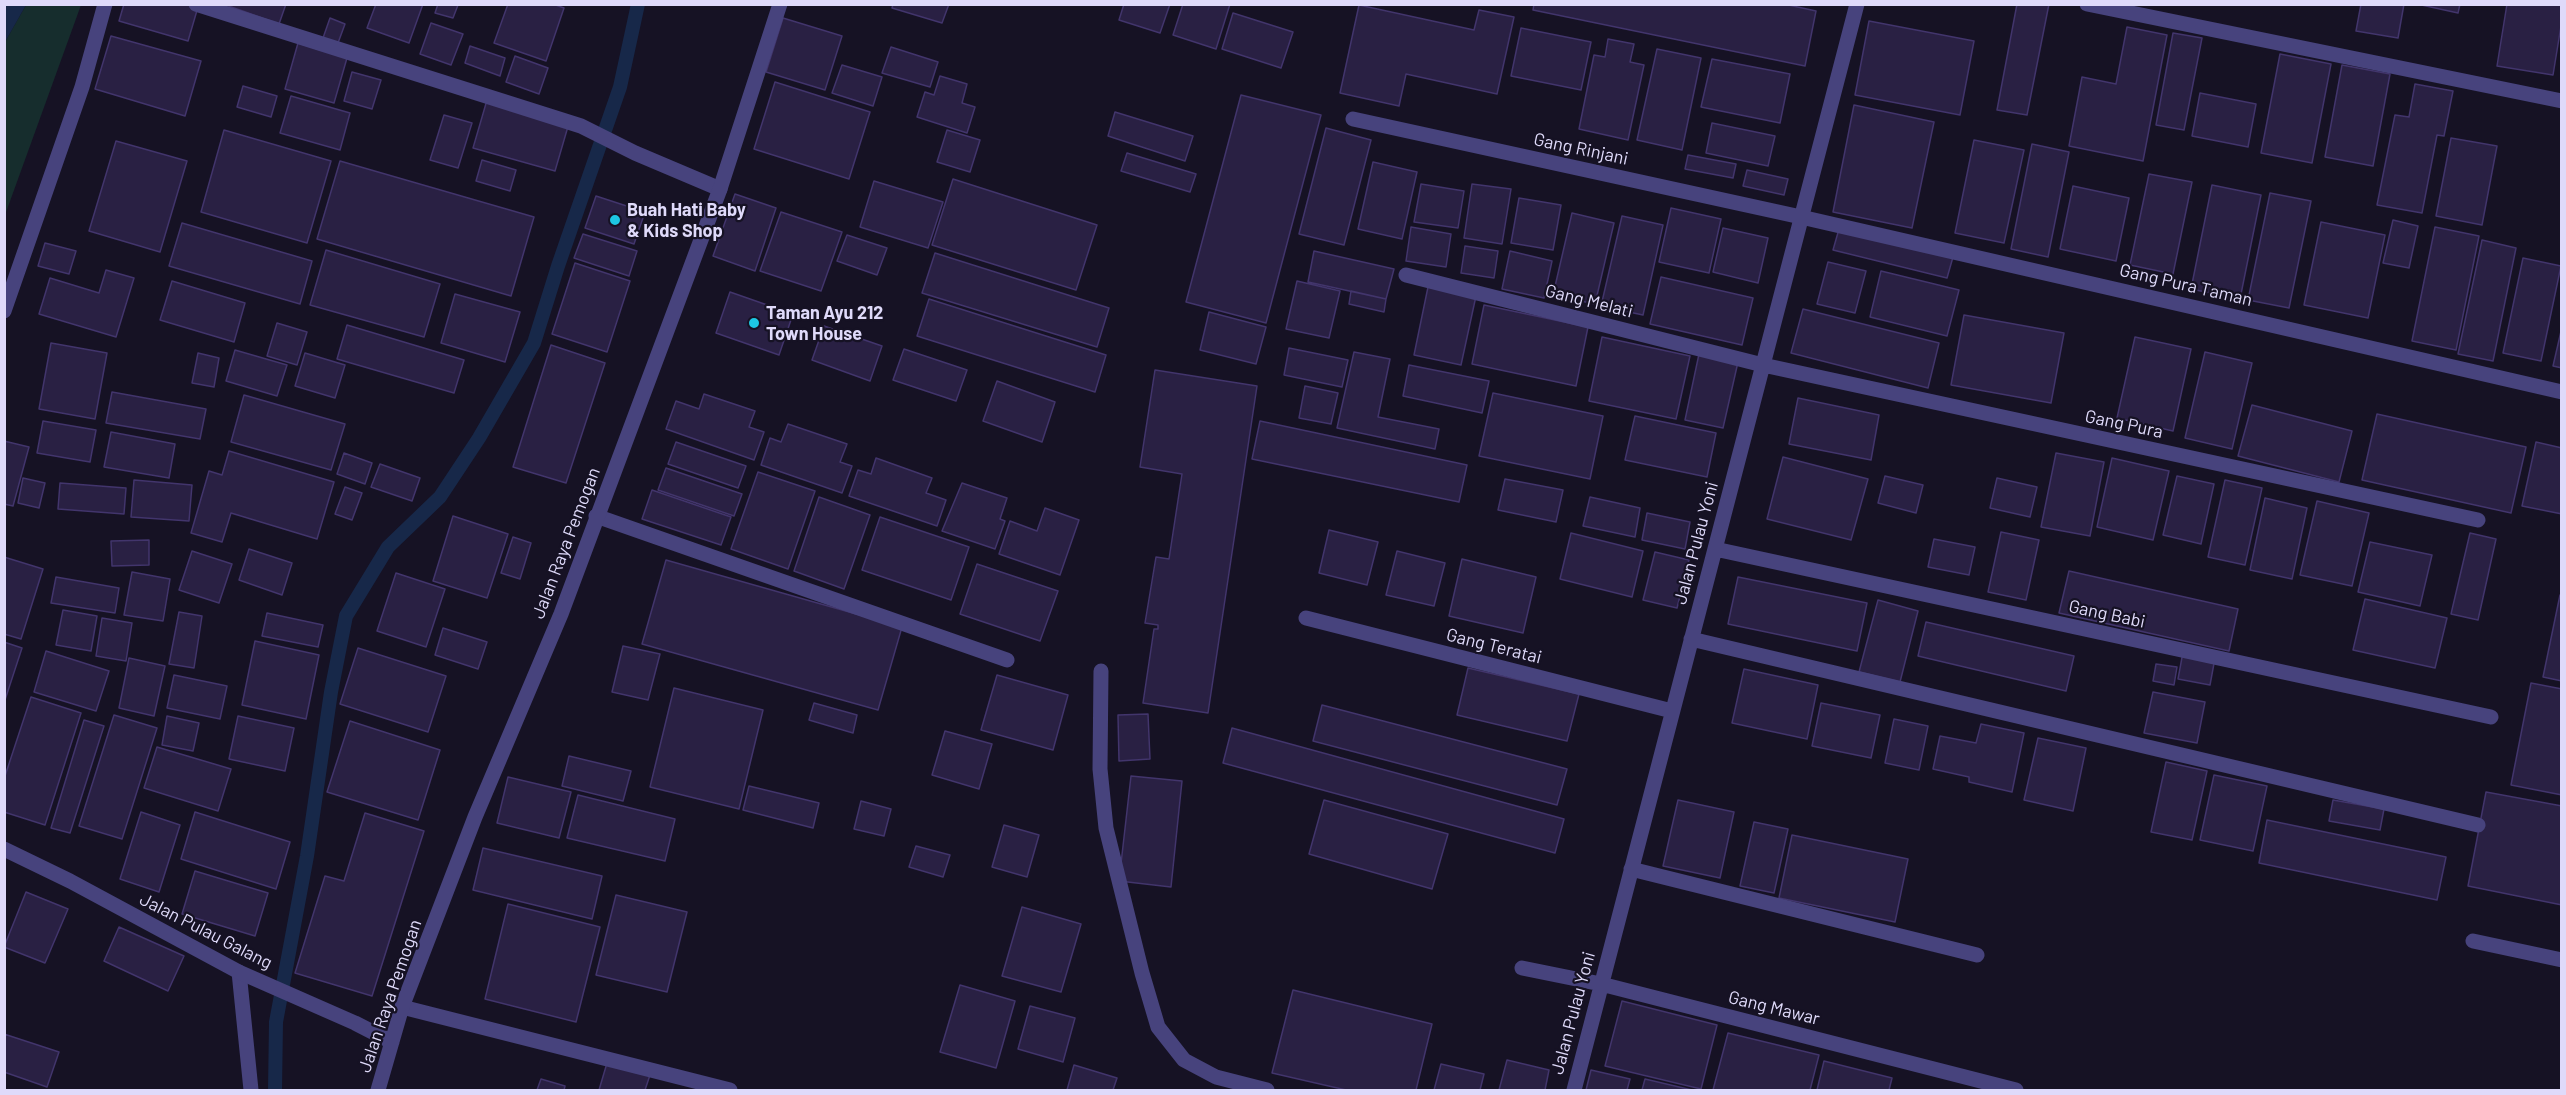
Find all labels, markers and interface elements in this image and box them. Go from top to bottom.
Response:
street label: Gang Rinjani [1532,128,1630,170]
place label: Buah Hati Baby & Kids Shop [627,199,746,242]
marker: Buah Hati Baby & Kids Shop [608,213,622,227]
street label: Gang Pura Taman [2118,259,2254,311]
street label: Gang Melati [1543,280,1635,322]
place label: Taman Ayu 212 Town House [766,302,883,344]
marker: Taman Ayu 212 Town House [747,316,761,330]
street label: Gang Pura [2083,405,2165,443]
street label: Jalan Raya Pemogan [527,464,605,622]
street label: Jalan Pulau Yoni [1669,479,1723,607]
street label: Gang Babi [2067,595,2147,633]
street label: Gang Teratai [1444,624,1544,668]
street label: Jalan Pulau Galang [136,888,276,974]
street label: Jalan Raya Pemogan [354,917,426,1075]
street label: Jalan Pulau Yoni [1546,949,1600,1077]
street label: Gang Mawar [1726,986,1822,1030]

